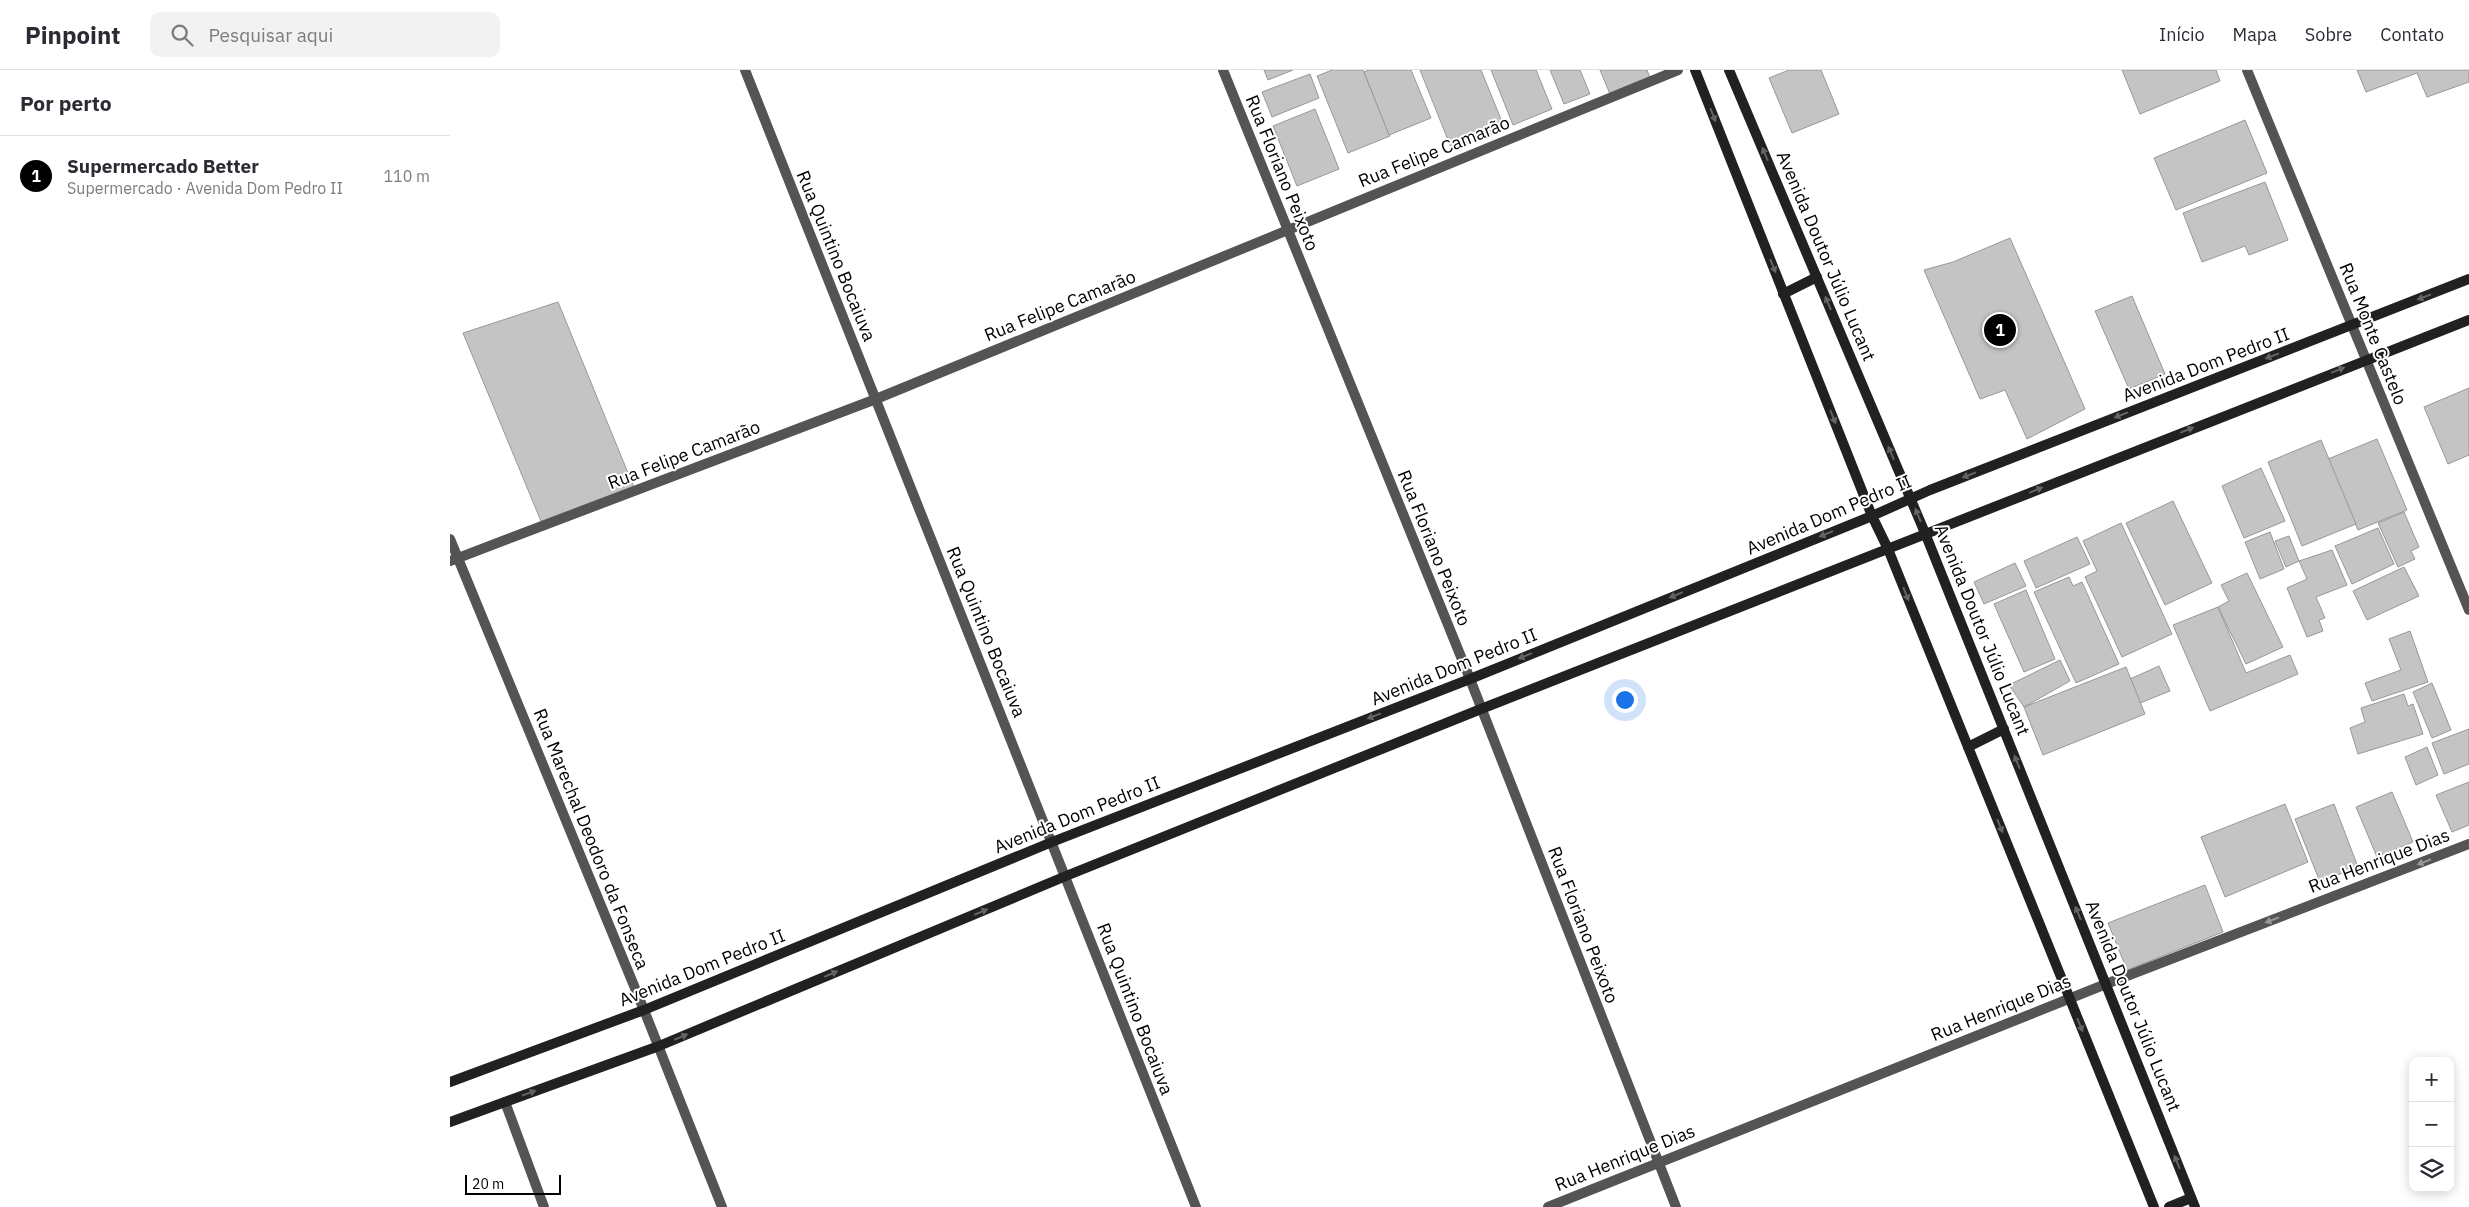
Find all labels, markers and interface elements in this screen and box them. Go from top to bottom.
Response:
search box [150,12,500,57]
text: Pinpoint [25,19,120,51]
icon: search [168,21,196,49]
text: Pesquisar aqui [208,23,333,47]
text: Início [2159,23,2205,46]
text: Mapa [2233,23,2277,46]
text: Sobre [2305,23,2352,46]
text: Contato [2380,23,2444,46]
text: Por perto [20,89,112,117]
street label: Rua Floriano Peixoto [1241,91,1324,254]
one-way arrow [1709,108,1717,123]
street label: Rua Felipe Camarão [1355,111,1513,192]
one-way arrow [1760,147,1768,161]
street label: Avenida Doutor Júlio Lucant [1772,147,1881,364]
text: Supermercado Better [67,154,259,178]
text: 1 [31,166,41,186]
text: 110 m [383,166,430,186]
street label: Rua Quintino Bocaiuva [792,167,881,345]
text: Supermercado · Avenida Dom Pedro II [67,178,343,198]
one-way arrow [1769,259,1777,274]
street label: Rua Monte Castelo [2334,259,2412,408]
street label: Rua Felipe Camarão [981,265,1139,346]
one-way arrow [2416,294,2431,301]
one-way arrow [1824,296,1832,310]
pin: 1 [1984,311,2016,349]
street label: Avenida Dom Pedro II [2119,322,2293,407]
one-way arrow [2265,353,2279,361]
one-way arrow [2331,366,2345,374]
one-way arrow [1829,410,1837,425]
one-way arrow [2114,412,2128,420]
street label: Rua Felipe Camarão [604,415,763,494]
one-way arrow [2180,426,2195,434]
one-way arrow [1887,446,1895,460]
street label: Rua Floriano Peixoto [1393,466,1476,629]
street label: Avenida Dom Pedro II [1743,469,1915,560]
one-way arrow [1962,471,1977,479]
one-way arrow [2029,485,2043,493]
one-way arrow [1913,508,1921,523]
street label: Avenida Doutor Júlio Lucant [1930,521,2035,739]
one-way arrow [1819,531,1834,539]
street label: Rua Quintino Bocaiuva [942,543,1031,721]
one-way arrow [1902,587,1910,602]
one-way arrow [1669,592,1683,600]
street label: Avenida Dom Pedro II [1367,623,1540,710]
one-way arrow [1518,653,1532,661]
your location [1612,687,1638,713]
street label: Rua Marechal Deodoro da Fonseca [529,705,655,973]
one-way arrow [1366,712,1381,720]
one-way arrow [2013,755,2021,769]
street label: Avenida Dom Pedro II [990,771,1163,858]
one-way arrow [1996,819,2004,833]
street label: Rua Henrique Dias [2305,823,2453,898]
street label: Rua Floriano Peixoto [1543,843,1624,1007]
one-way arrow [2416,859,2431,866]
street label: Avenida Doutor Júlio Lucant [2081,897,2186,1115]
one-way arrow [2074,905,2082,920]
one-way arrow [974,907,988,915]
one-way arrow [2264,916,2279,924]
street label: Rua Quintino Bocaiuva [1092,920,1179,1098]
street label: Avenida Dom Pedro II [615,924,788,1011]
street label: Rua Henrique Dias [1927,969,2074,1046]
one-way arrow [824,970,838,978]
one-way arrow [2077,1018,2085,1032]
one-way arrow [674,1032,688,1040]
map controls [2409,1057,2454,1192]
button: + [2409,1057,2454,1102]
one-way arrow [521,1089,536,1096]
button: − [2409,1102,2454,1147]
street label: Rua Henrique Dias [1551,1119,1698,1196]
button: layers [2409,1147,2454,1192]
one-way arrow [2173,1154,2181,1169]
scale bar [465,1172,561,1195]
text: 20 m [472,1175,504,1193]

